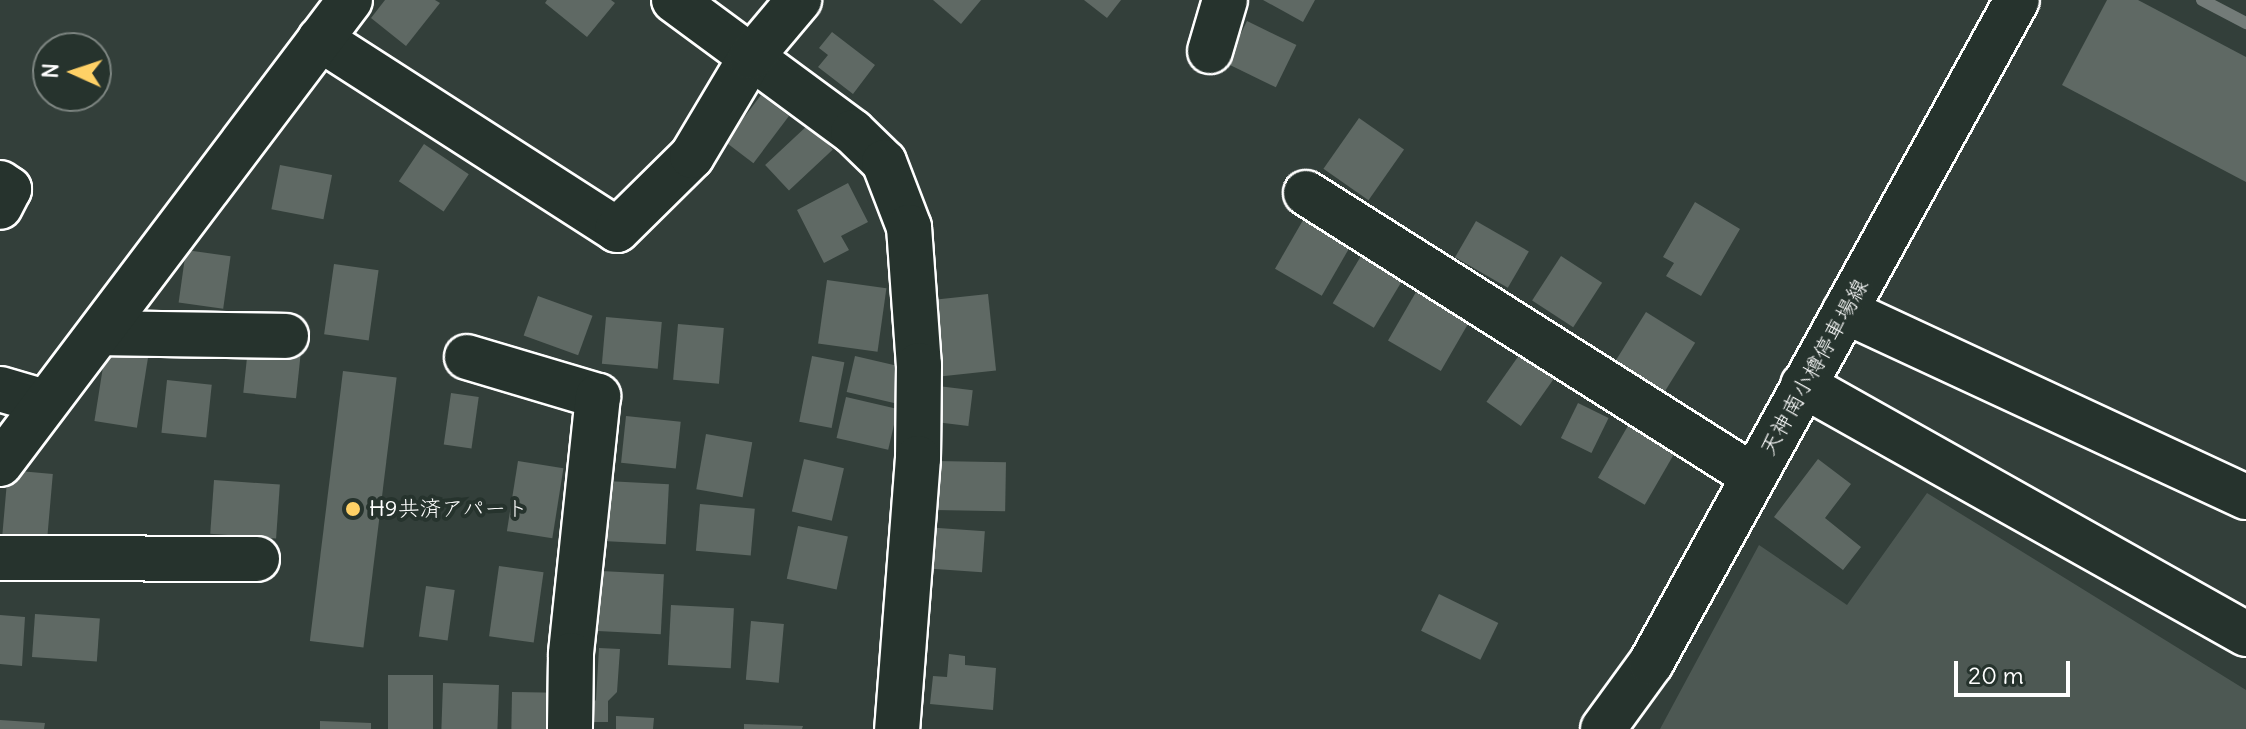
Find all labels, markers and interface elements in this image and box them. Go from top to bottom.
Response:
north arrow [32,32,112,112]
text: N [36,63,64,79]
street label: 天神南小樽停車場線 [1754,274,1874,460]
place label: H9共済アパート [369,496,529,522]
marker: H9共済アパート [344,500,362,518]
scale bar [1958,645,2074,695]
text: 20 m [1968,660,2024,690]

